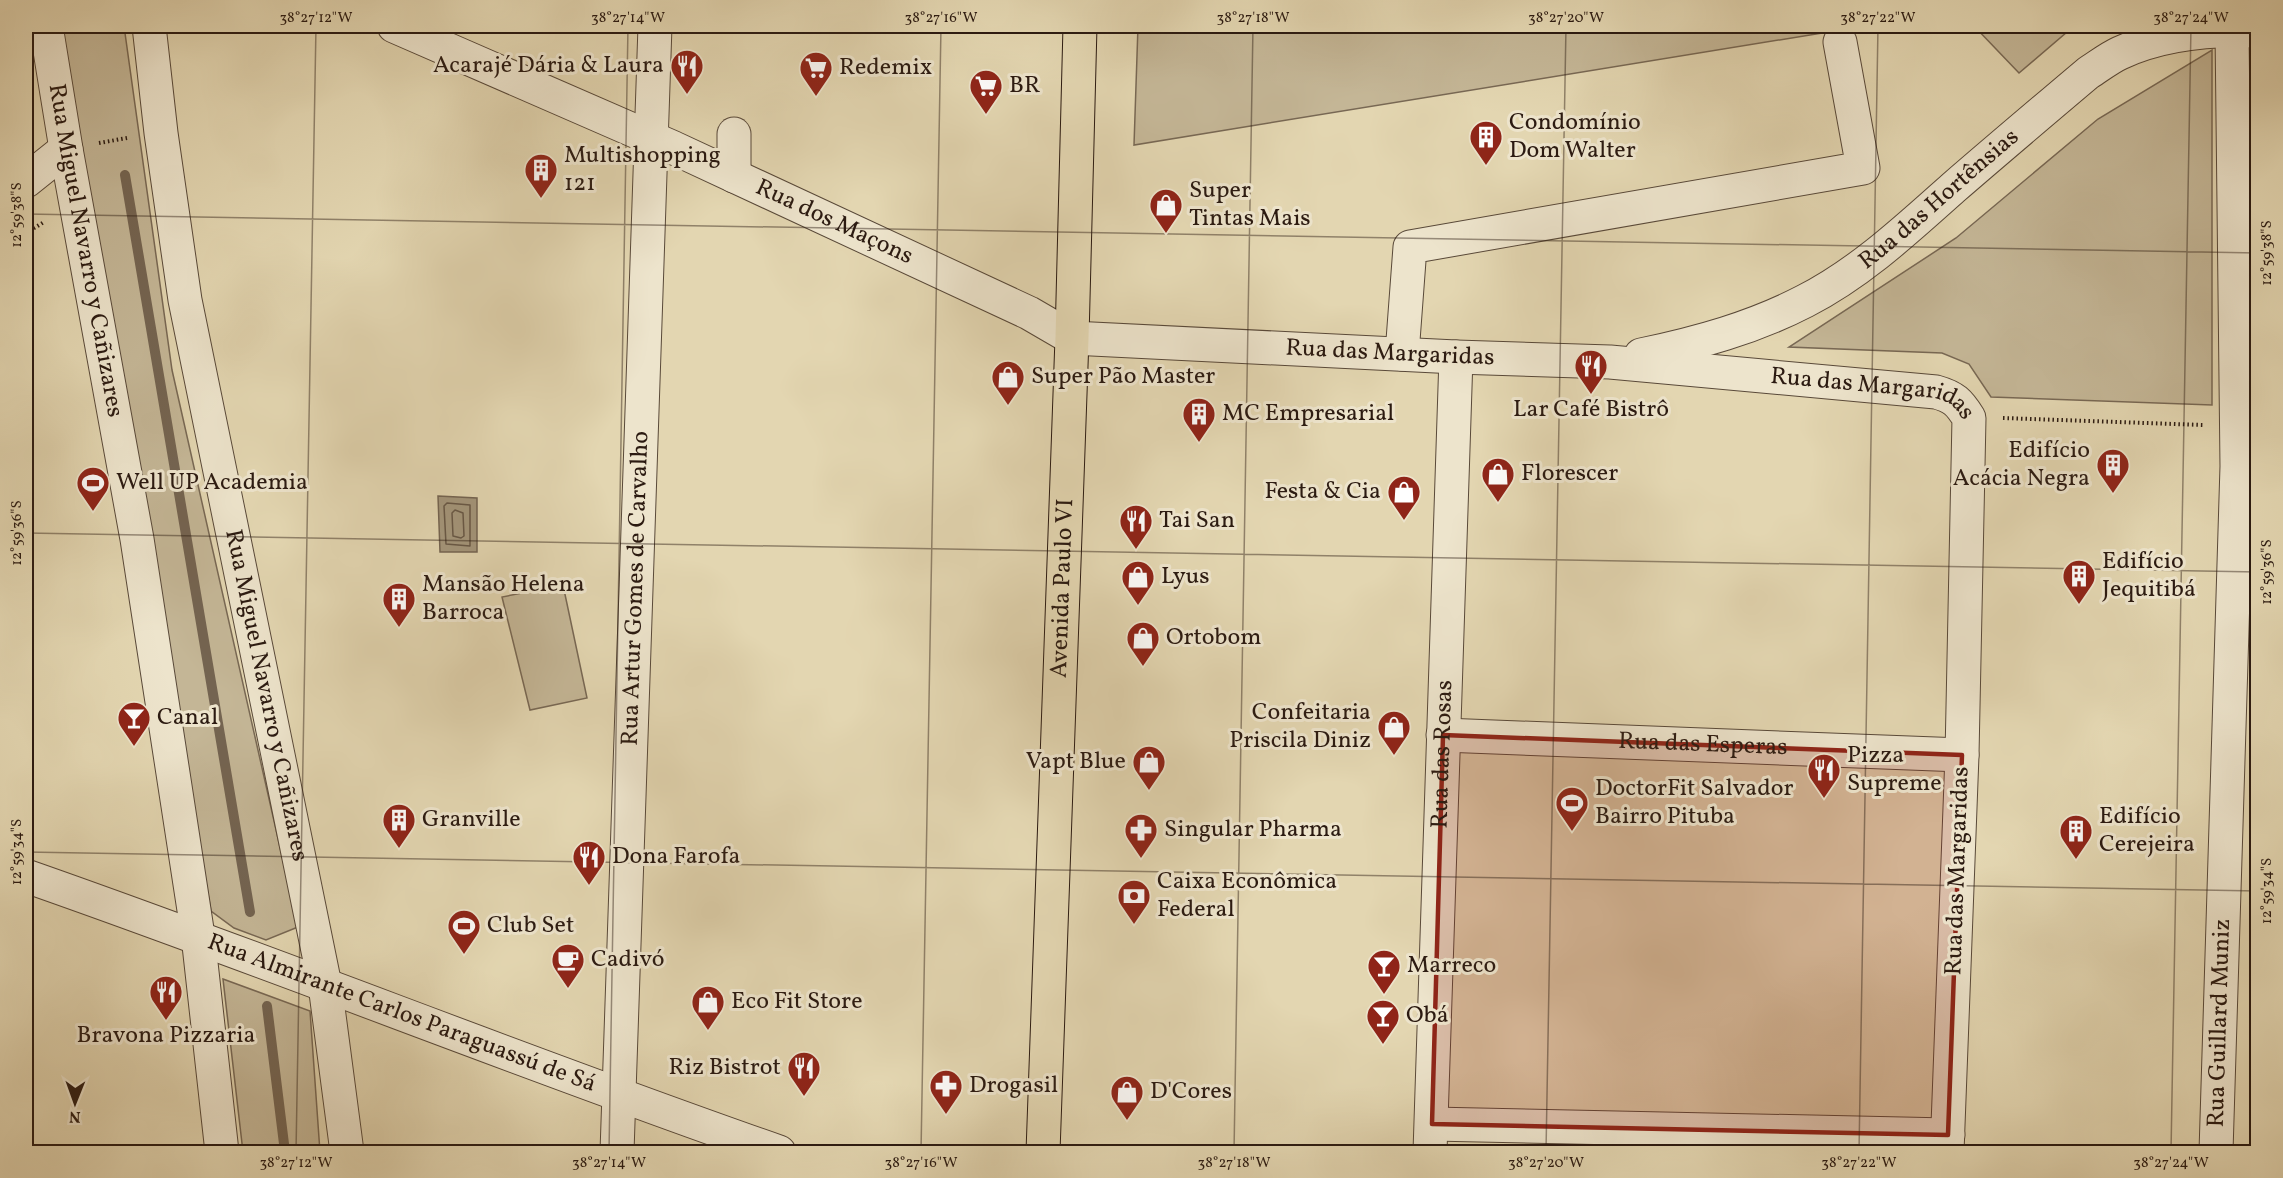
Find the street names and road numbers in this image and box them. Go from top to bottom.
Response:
street label: Rua Miguel Navarro y Cañizares [39,81,132,420]
street label: Rua das Hortênsias [1852,121,2027,278]
street label: Rua dos Maçons [750,171,919,274]
street label: Rua das Margaridas [1285,332,1495,375]
street label: Rua das Margaridas [1769,360,1983,427]
street label: Rua Artur Gomes de Carvalho [614,430,658,746]
street label: Avenida Paulo VI [1043,498,1083,679]
street label: Rua Miguel Navarro y Cañizares [215,526,316,865]
street label: Rua das Rosas [1424,679,1462,829]
street label: Rua das Esperas [1617,725,1788,765]
street label: Rua das Margaridas [1937,766,1979,976]
street label: Rua Guillard Muniz [2200,918,2240,1128]
street label: Rua Almirante Carlos Paraguassú de Sá [202,926,601,1102]

